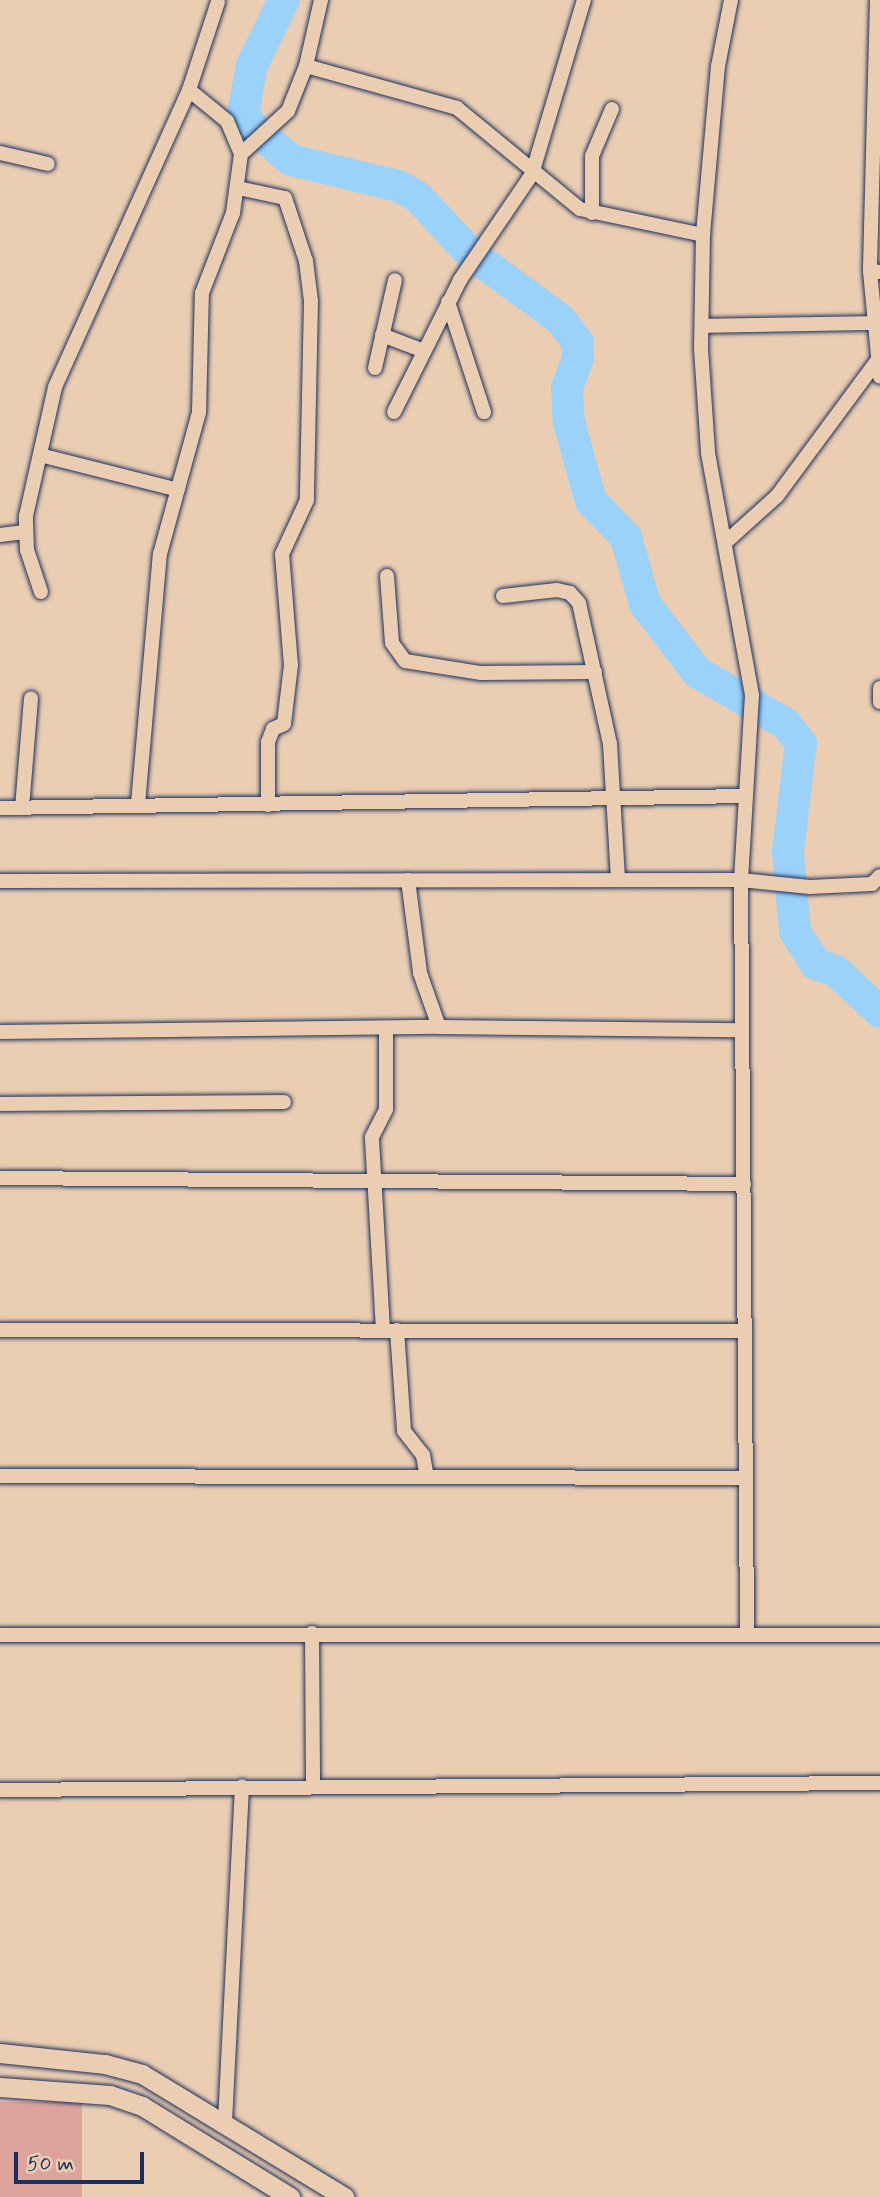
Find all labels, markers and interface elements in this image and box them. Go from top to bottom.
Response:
scale bar [18,2138,147,2182]
text: 50 m [27,2150,74,2178]

